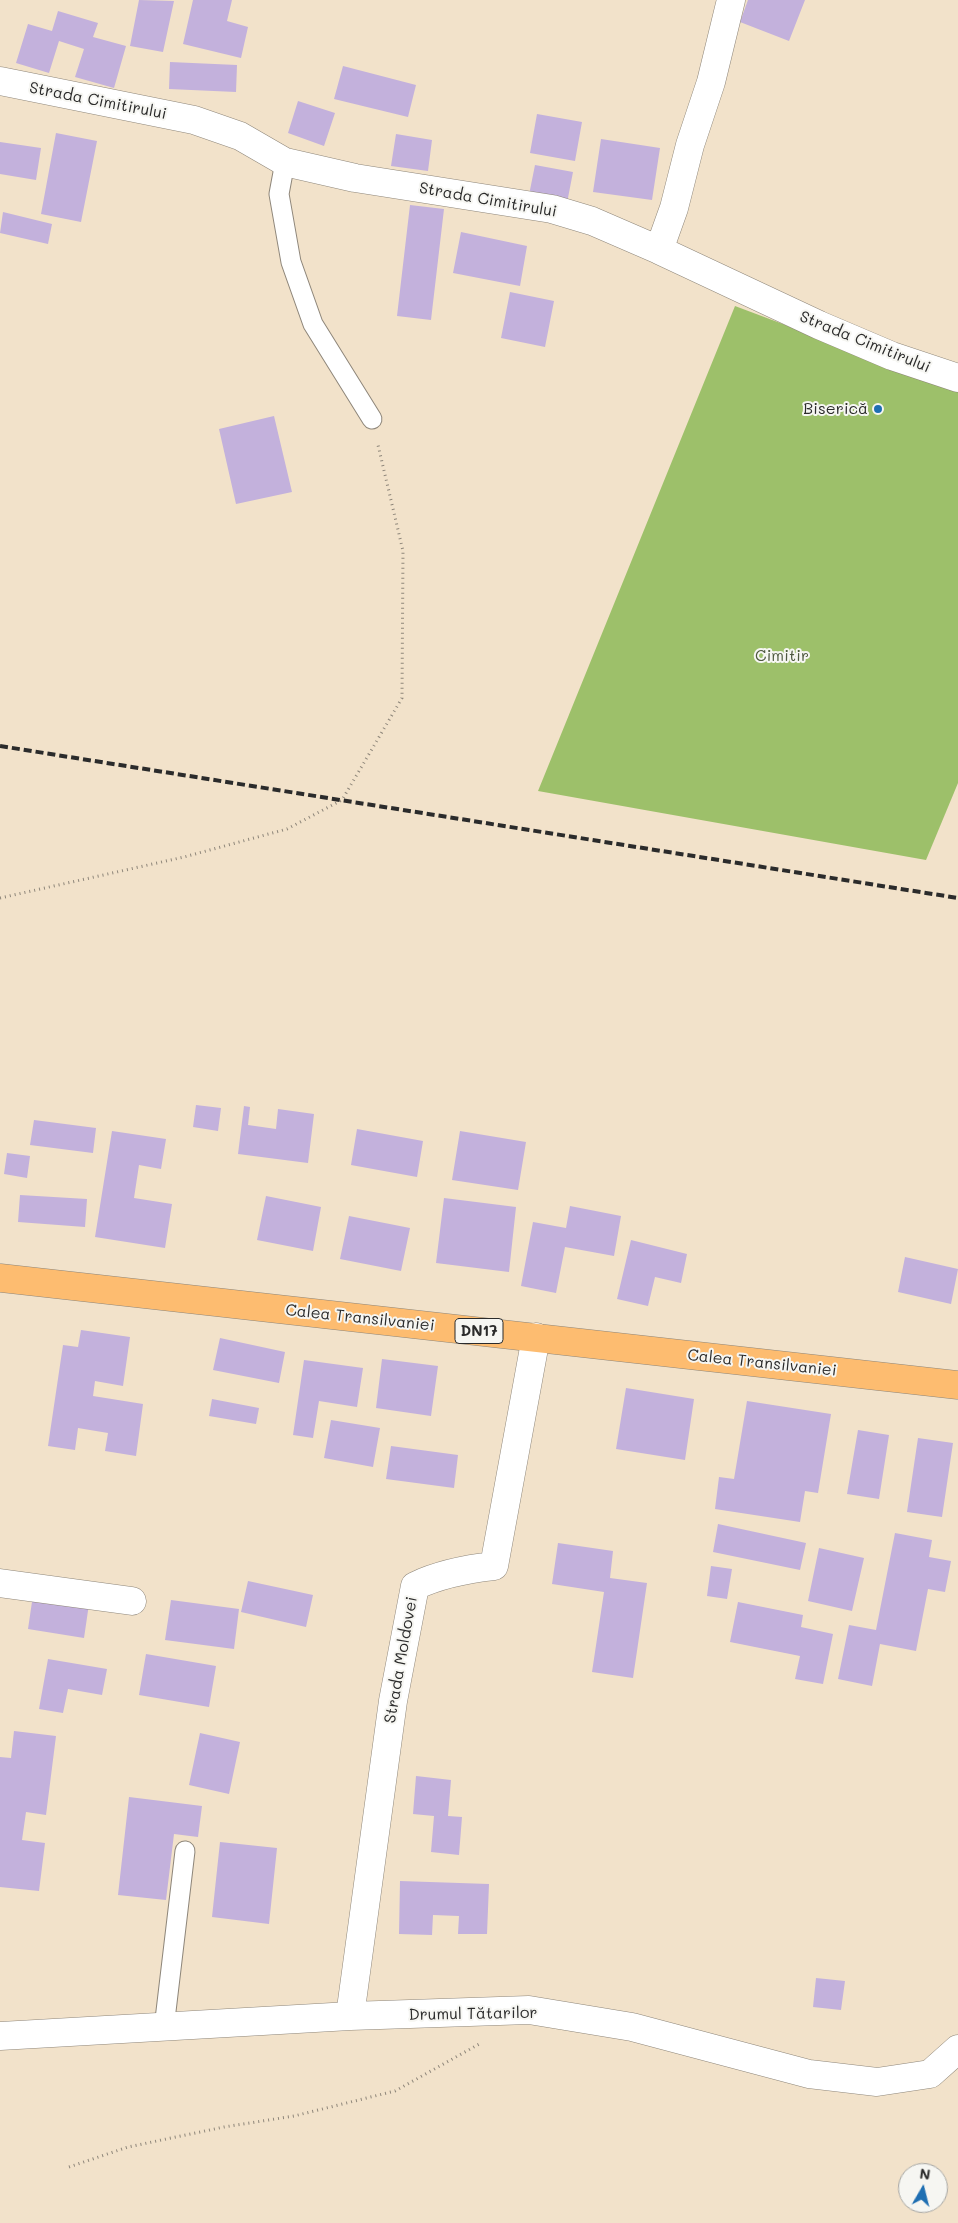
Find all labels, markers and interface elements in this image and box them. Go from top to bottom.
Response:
street label: Strada Cimitirului [28,78,168,124]
street label: Strada Cimitirului [418,178,558,222]
street label: Strada Cimitirului [797,307,933,377]
place label: Biserică [803,399,868,419]
marker: Biserică [872,403,884,415]
park label: Cimitir [755,646,809,666]
street label: Calea Transilvaniei [284,1301,436,1335]
road number: DN17 [455,1318,503,1344]
street label: Calea Transilvaniei [686,1346,838,1380]
street label: Strada Moldovei [380,1595,422,1725]
street label: Drumul Tătarilor [408,2003,538,2025]
north arrow [898,2163,948,2213]
text: N [918,2163,932,2184]

